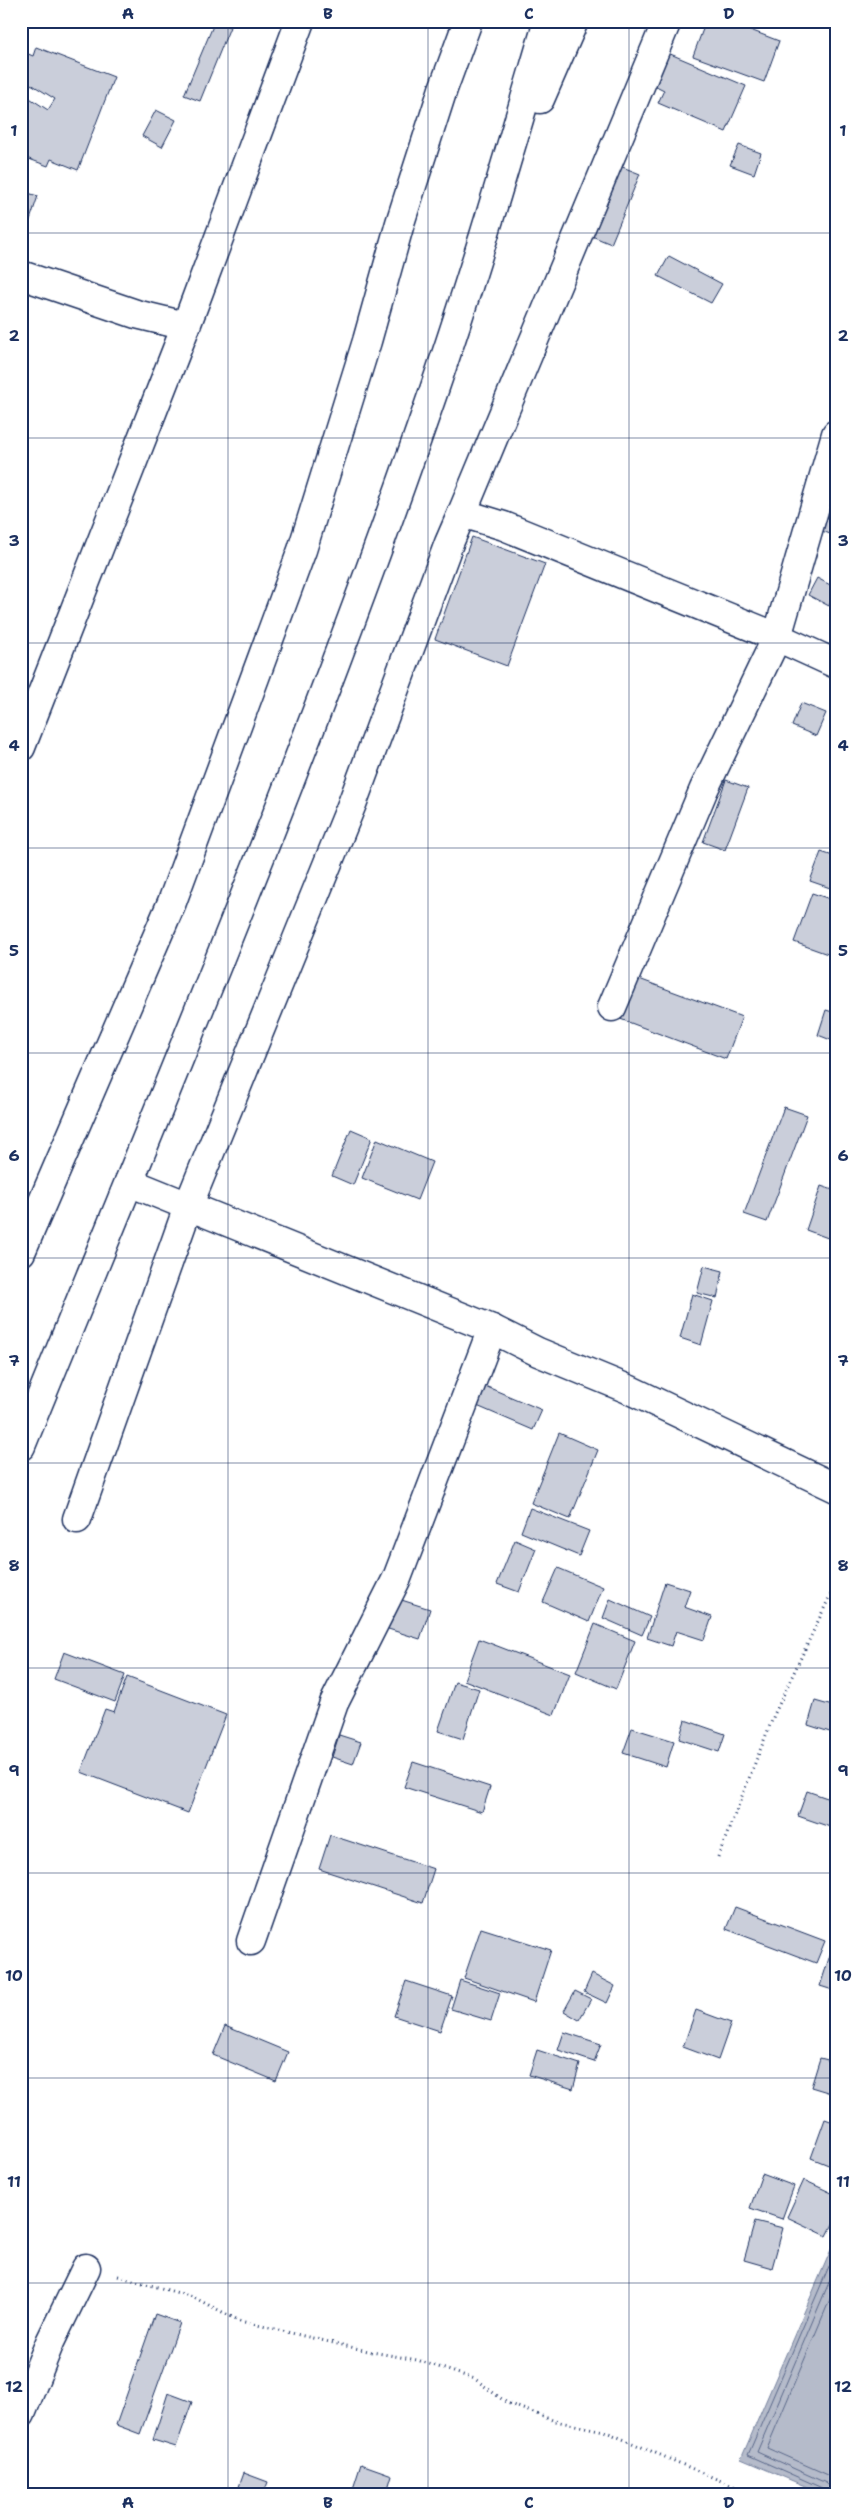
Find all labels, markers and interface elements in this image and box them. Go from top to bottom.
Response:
text: A [122,3,134,24]
text: B [323,3,333,24]
text: C [524,3,534,24]
text: D [723,3,735,24]
text: 1 [10,120,18,141]
text: 1 [839,120,847,141]
text: 2 [8,325,20,346]
text: 2 [837,325,849,346]
text: 3 [8,530,20,551]
text: 3 [837,530,849,551]
text: 4 [8,735,20,756]
text: 4 [837,735,849,756]
text: 5 [9,940,19,961]
text: 5 [838,940,848,961]
text: 6 [8,1145,20,1166]
text: 6 [837,1145,849,1166]
text: 7 [8,1350,20,1371]
text: 7 [837,1350,849,1371]
text: 8 [8,1555,20,1576]
text: 8 [837,1555,849,1576]
text: 9 [8,1760,20,1781]
text: 9 [837,1760,849,1781]
text: 10 [5,1965,23,1986]
text: 10 [834,1965,852,1986]
text: 11 [7,2171,21,2192]
text: 11 [836,2171,850,2192]
text: 12 [5,2376,23,2397]
text: 12 [834,2376,852,2397]
text: A [122,2492,134,2513]
text: B [323,2492,333,2513]
text: C [524,2492,534,2513]
text: D [723,2492,735,2513]

